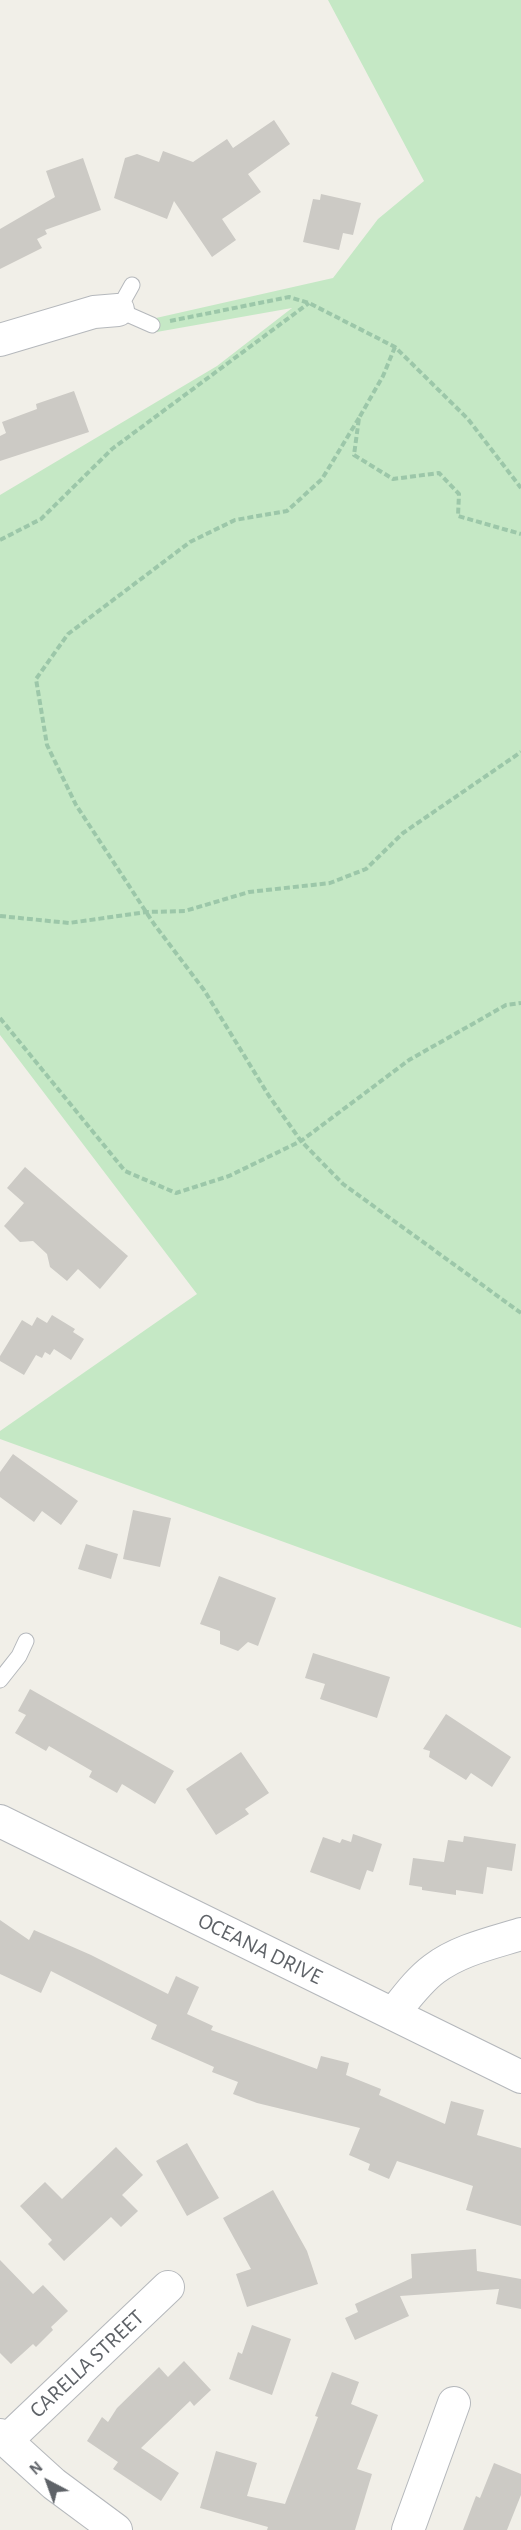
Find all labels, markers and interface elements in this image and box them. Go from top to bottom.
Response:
street label: OCEANA DRIVE [194,1908,326,1990]
street label: CARELLA STREET [24,2304,150,2424]
north arrow [18,2452,78,2512]
text: N [27,2459,46,2478]

